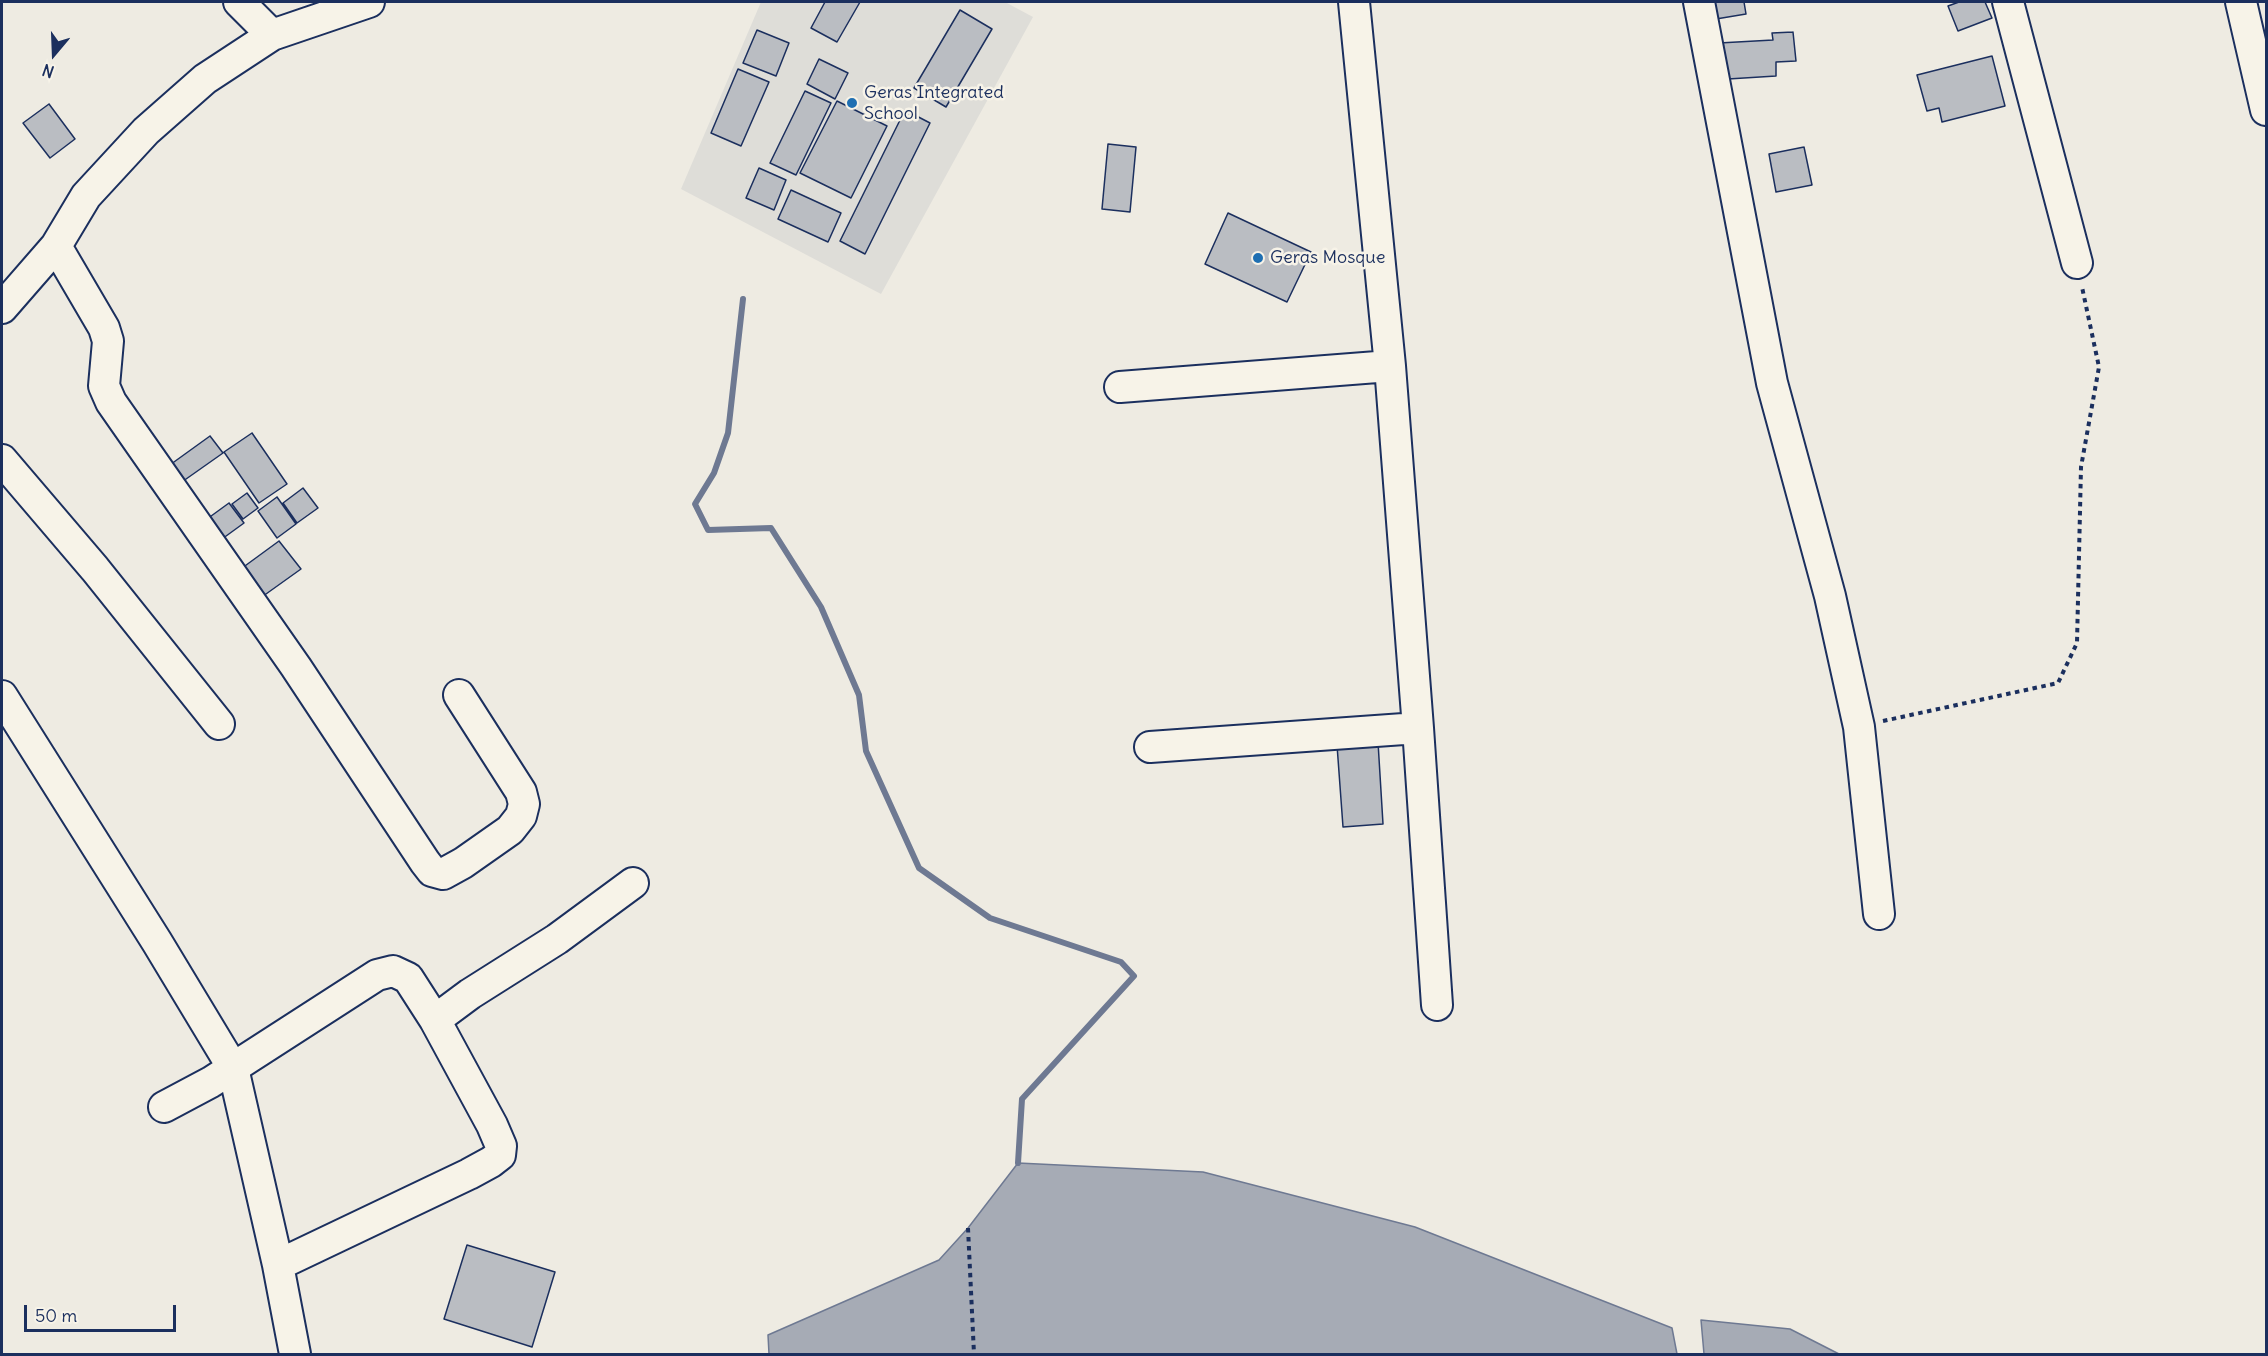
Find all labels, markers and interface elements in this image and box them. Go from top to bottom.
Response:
north arrow [24,24,84,84]
text: N [40,60,57,82]
place label: Geras Integrated School [864,82,1004,124]
marker: Geras Integrated School [845,96,859,110]
place label: Geras Mosque [1270,247,1385,269]
marker: Geras Mosque [1251,251,1265,265]
scale bar [27,1293,178,1331]
text: 50 m [35,1304,77,1327]

